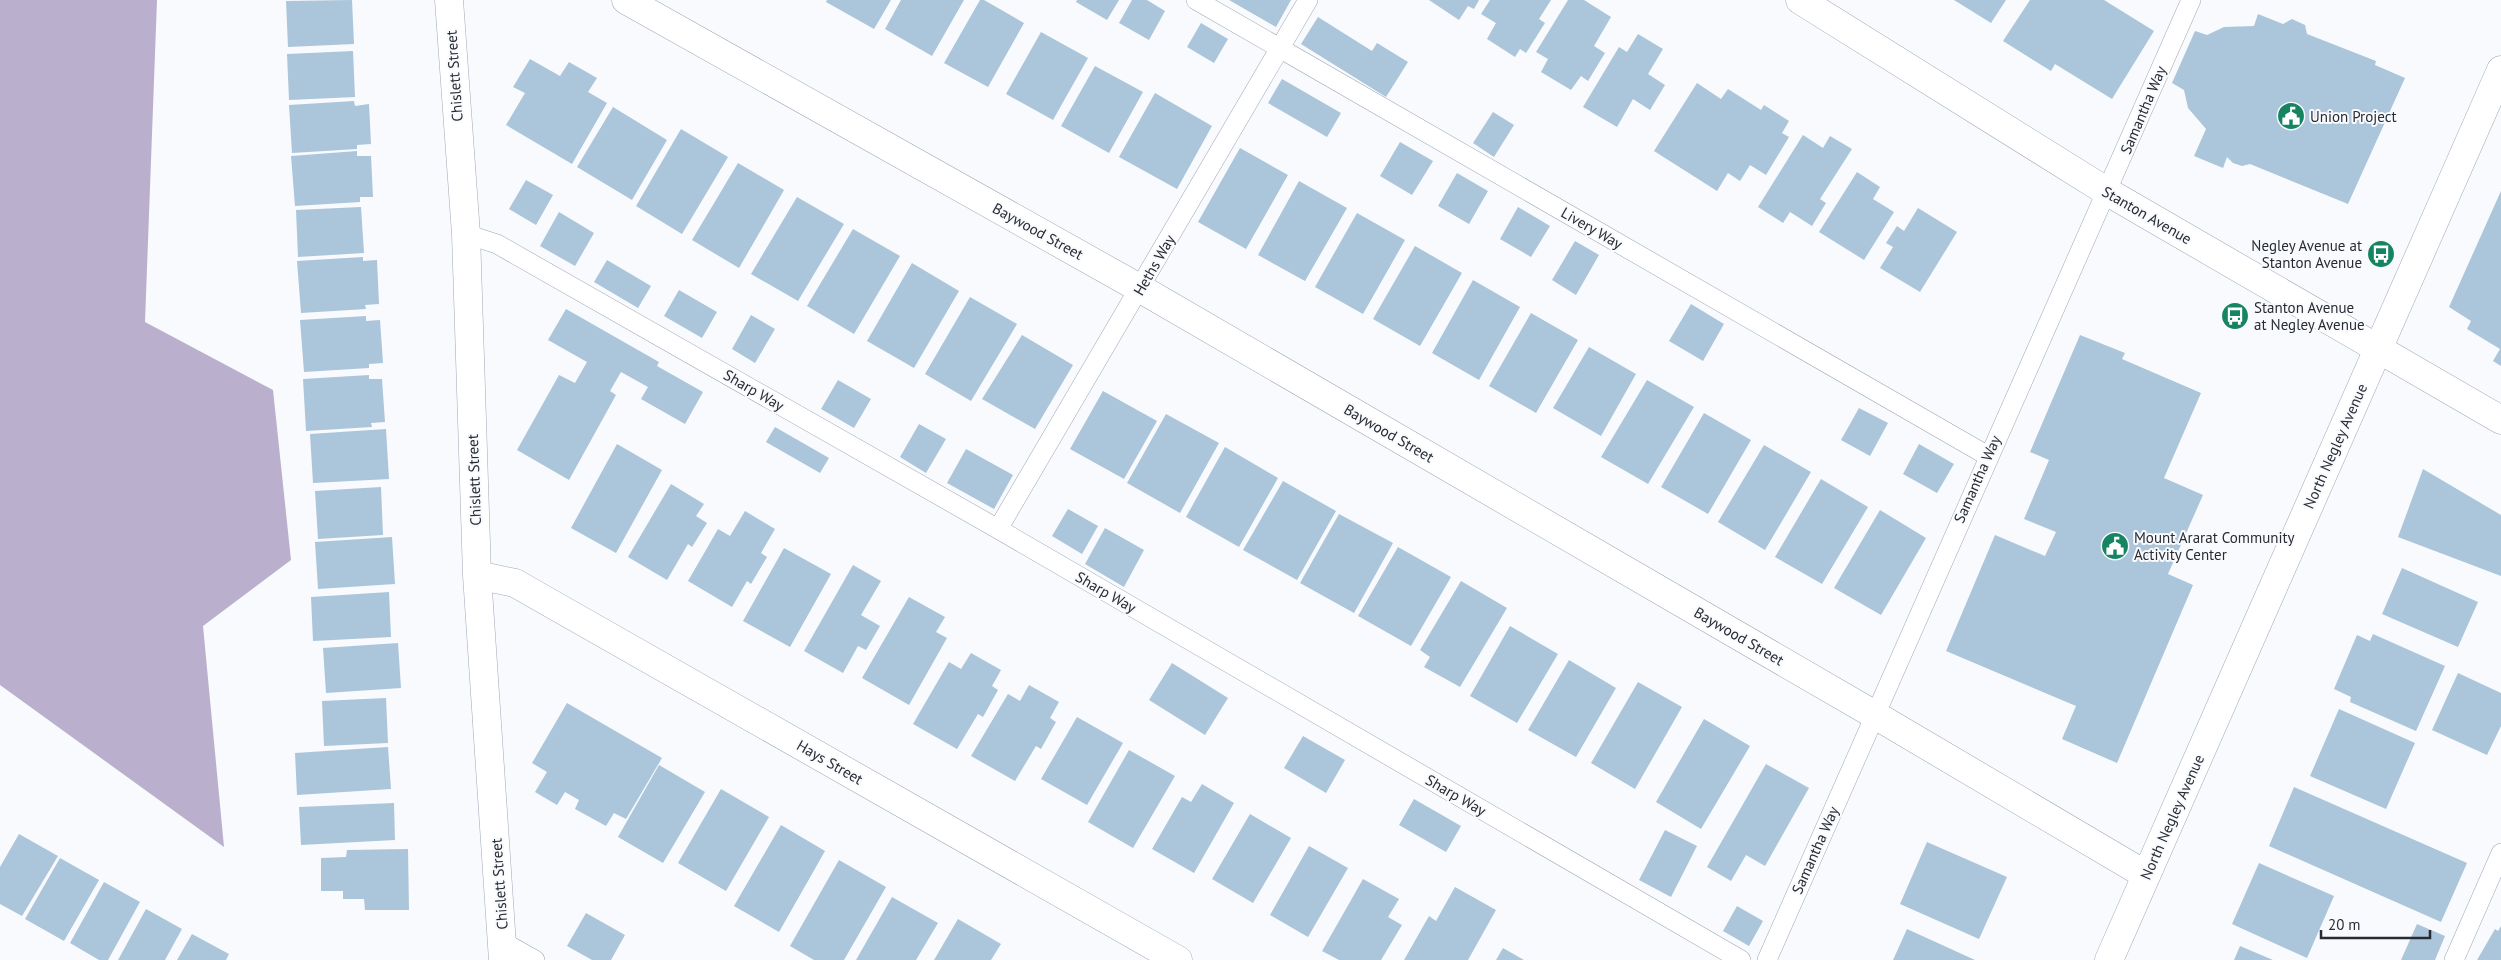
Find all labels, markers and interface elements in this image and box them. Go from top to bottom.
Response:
street label: Chislett Street [441,30,467,122]
street label: Samantha Way [2116,63,2170,157]
public building icon: Union Project [2276,101,2306,131]
place label: Union Project [2310,107,2397,126]
street label: Stanton Avenue [2099,182,2195,248]
street label: Baywood Street [989,198,1087,264]
street label: Livery Way [1558,203,1626,253]
street label: Heths Way [1129,231,1179,299]
place label: Negley Avenue at Stanton Avenue [2251,236,2362,272]
bus stop icon: Negley Avenue at Stanton Avenue [2366,239,2396,269]
place label: Stanton Avenue at Negley Avenue [2254,298,2365,334]
bus stop icon: Stanton Avenue at Negley Avenue [2220,301,2250,331]
street label: Sharp Way [720,365,788,415]
street label: North Negley Avenue [2299,380,2371,512]
street label: Baywood Street [1341,400,1437,466]
street label: Samantha Way [1949,432,2005,526]
street label: Chislett Street [463,434,485,526]
place label: Mount Ararat Community Activity Center [2134,528,2295,564]
public building icon: Mount Ararat Community Activity Center [2100,531,2130,561]
street label: Sharp Way [1072,567,1140,617]
street label: Baywood Street [1691,603,1787,669]
street label: Hays Street [794,735,866,789]
street label: North Negley Avenue [2136,751,2208,883]
street label: Sharp Way [1422,770,1490,820]
street label: Samantha Way [1787,803,1843,897]
street label: Chislett Street [486,838,512,930]
scale bar [2321,908,2430,940]
text: 20 m [2328,915,2361,934]

